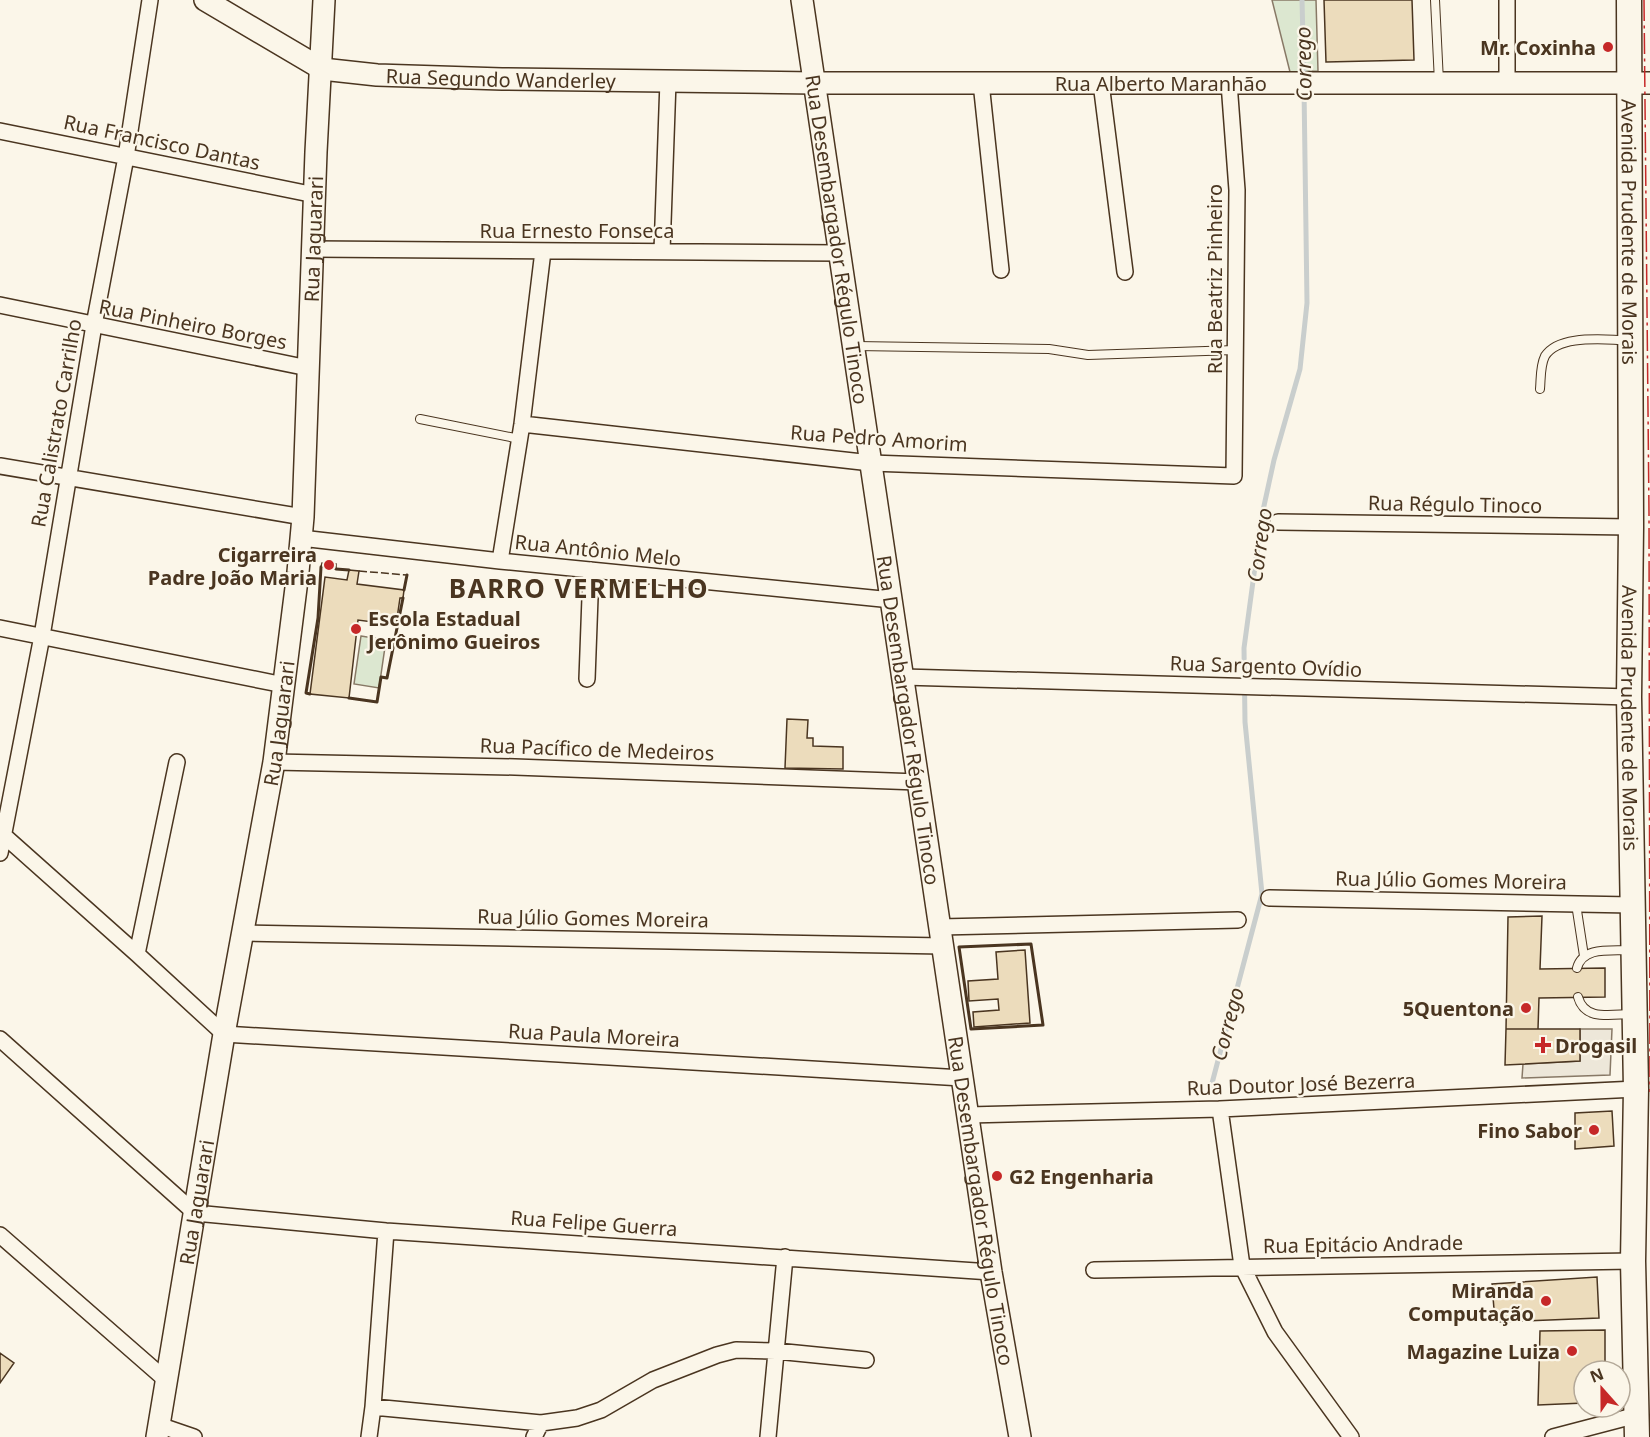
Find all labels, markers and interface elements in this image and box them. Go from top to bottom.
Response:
water label: Corrego [1288,26,1318,102]
place label: Mr. Coxinha [1480,34,1596,61]
marker: Mr. Coxinha [1601,40,1615,54]
street label: Rua Segundo Wanderley [385,62,617,94]
street label: Rua Alberto Maranhão [1055,70,1267,97]
street label: Rua Desembargador Régulo Tinoco [800,73,875,406]
street label: Avenida Prudente de Morais [1616,99,1644,365]
street label: Rua Francisco Dantas [61,108,263,176]
street label: Rua Jaguarari [297,175,329,303]
street label: Rua Beatriz Pinheiro [1201,184,1228,374]
street label: Rua Ernesto Fonseca [480,217,674,244]
street label: Rua Pinheiro Borges [97,293,289,355]
street label: Rua Calistrato Carrilho [24,317,88,529]
street label: Rua Pedro Amorim [789,418,969,458]
street label: Rua Régulo Tinoco [1368,489,1542,519]
water label: Corrego [1240,506,1278,584]
street label: Rua Antônio Melo [513,528,683,572]
place label: Cigarreira Padre João Maria [148,541,317,591]
street label: Rua Desembargador Régulo Tinoco [871,553,947,887]
marker: Cigarreira Padre João Maria [322,558,336,572]
district label: BARRO VERMELHO [449,570,709,606]
street label: Avenida Prudente de Morais [1615,585,1645,851]
place label: Escola Estadual Jerônimo Gueiros [366,605,540,655]
marker: Escola Estadual Jerônimo Gueiros [349,622,363,636]
street label: Rua Sargento Ovídio [1169,649,1363,683]
street label: Rua Jaguarari [256,659,300,788]
street label: Rua Pacífico de Medeiros [479,731,715,767]
street label: Rua Júlio Gomes Moreira [1335,864,1567,896]
street label: Rua Júlio Gomes Moreira [477,902,709,934]
water label: Corrego [1204,984,1250,1064]
place label: 5Quentona [1403,995,1514,1022]
marker: 5Quentona [1519,1001,1533,1015]
street label: Rua Paula Moreira [507,1017,681,1053]
place label: Drogasil [1555,1032,1637,1059]
street label: Rua Desembargador Régulo Tinoco [943,1034,1021,1368]
marker: Drogasil [1536,1038,1550,1052]
street label: Rua Doutor José Bezerra [1186,1067,1416,1101]
place label: Fino Sabor [1477,1117,1582,1144]
marker: Fino Sabor [1587,1123,1601,1137]
street label: Rua Jaguarari [172,1138,220,1267]
place label: G2 Engenharia [1009,1163,1154,1190]
marker: G2 Engenharia [990,1169,1004,1183]
street label: Rua Felipe Guerra [509,1204,679,1242]
street label: Rua Epitácio Andrade [1263,1229,1463,1259]
place label: Miranda Computação [1408,1277,1534,1327]
marker: Miranda Computação [1539,1294,1553,1308]
place label: Magazine Luiza [1407,1338,1560,1365]
marker: Magazine Luiza [1565,1344,1579,1358]
north arrow [1572,1359,1632,1419]
text: N [1587,1362,1607,1388]

